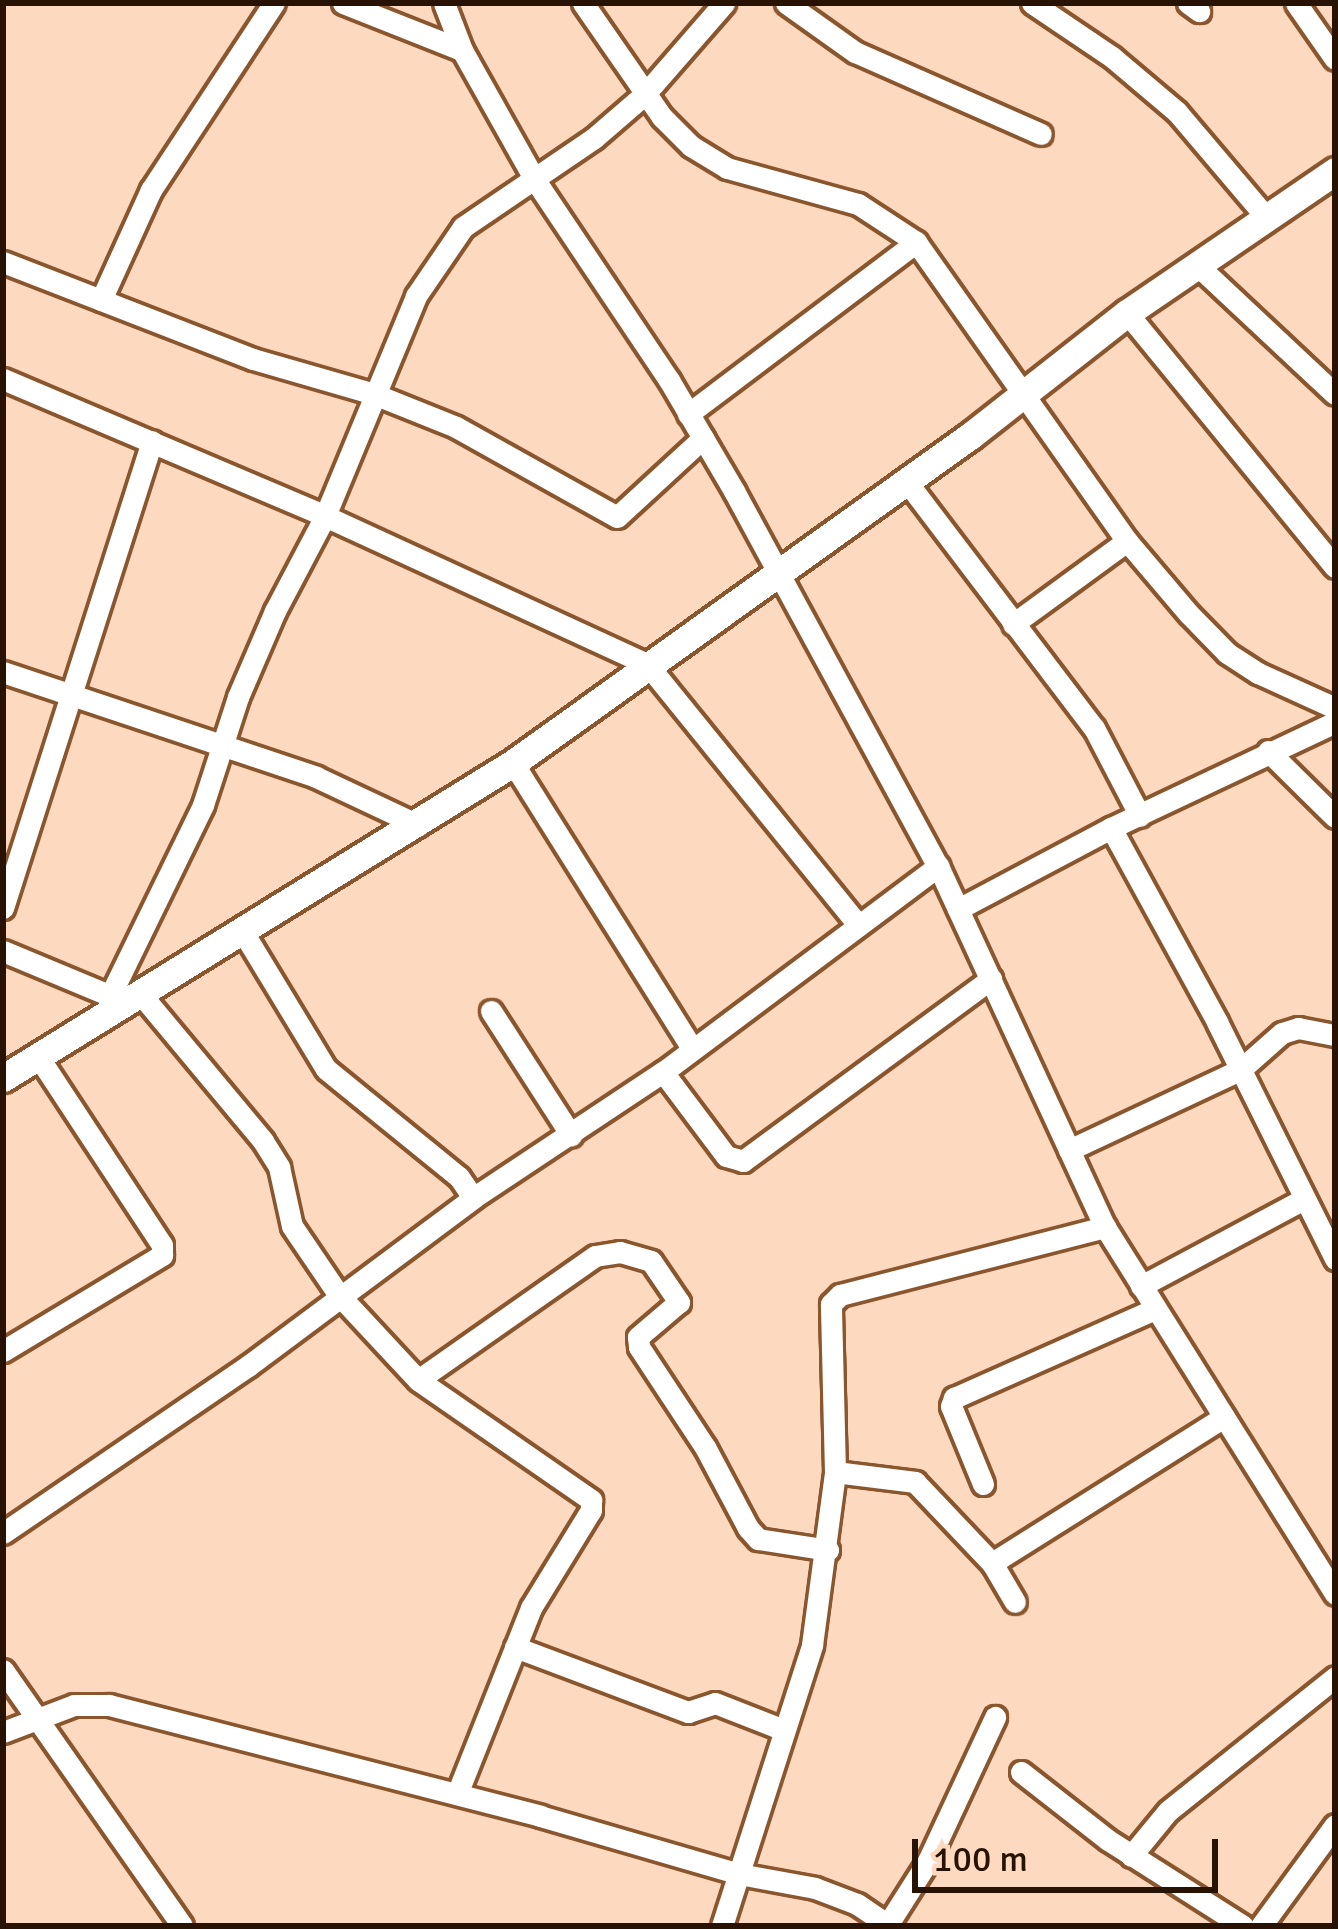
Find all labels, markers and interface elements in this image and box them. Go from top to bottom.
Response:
scale bar [918,1815,1224,1889]
text: 100 m [933,1837,1028,1882]

